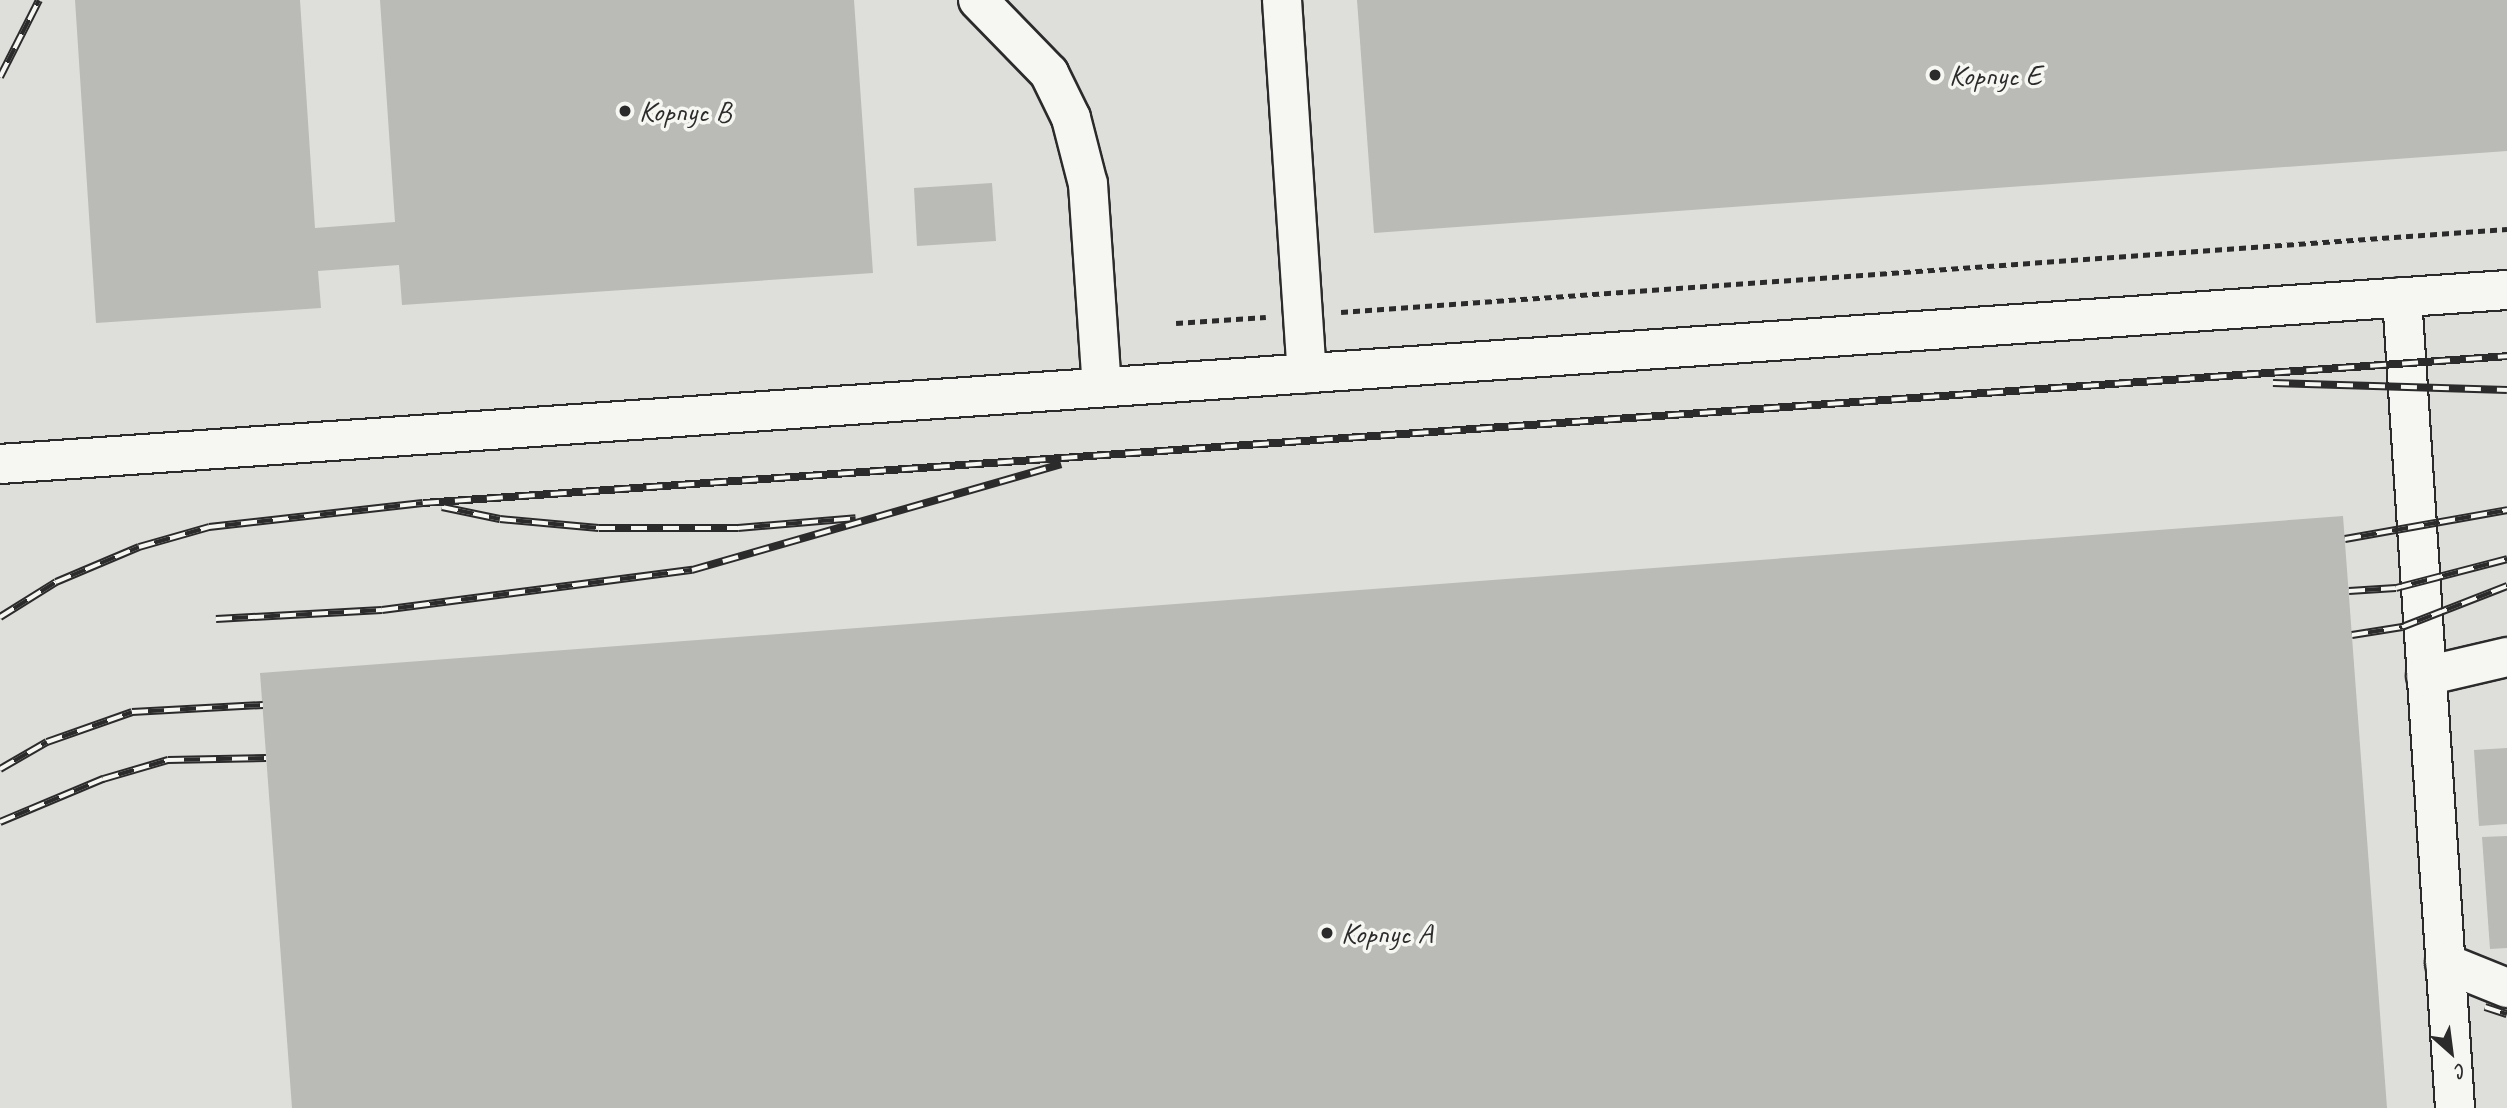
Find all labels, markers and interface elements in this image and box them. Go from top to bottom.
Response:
place label: Корпус Е [1949,57,2042,93]
marker: Корпус Е [1927,67,1943,83]
place label: Корпус В [639,93,731,129]
marker: Корпус В [617,103,633,119]
place label: Корпус А [1341,915,1433,951]
marker: Корпус А [1319,925,1335,941]
north arrow [2416,1017,2486,1087]
text: С [2451,1058,2471,1083]

